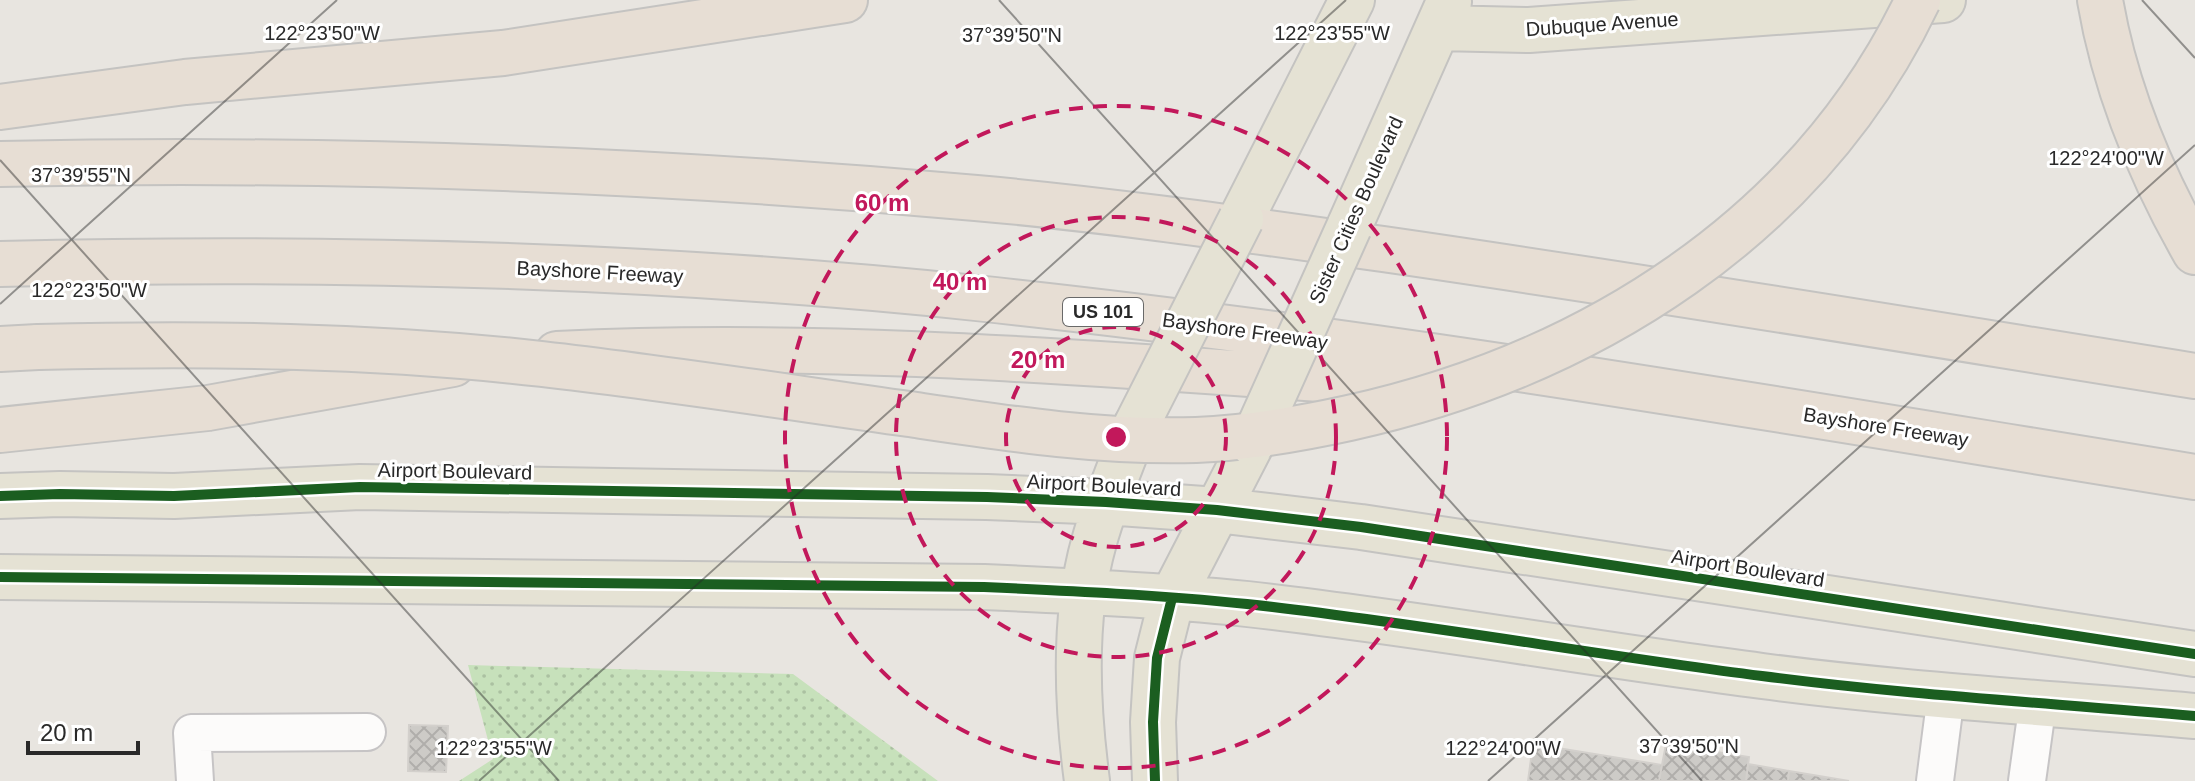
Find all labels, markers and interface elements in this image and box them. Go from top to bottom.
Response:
street label: Dubuque Avenue [1525,8,1679,40]
text: 122°23'50"W [264,22,380,44]
text: 122°23'55"W [1274,22,1390,44]
text: 37°39'50"N [962,24,1062,46]
street label: Sister Cities Boulevard [1305,113,1407,307]
text: 122°24'00"W [2048,147,2164,169]
text: 37°39'55"N [31,164,131,186]
text: 60 m [855,189,909,216]
street label: Bayshore Freeway [516,257,684,287]
text: 40 m [933,268,987,295]
text: 122°23'50"W [31,279,147,301]
road number: US 101 [1063,298,1143,326]
street label: Bayshore Freeway [1161,309,1329,353]
text: 20 m [1011,346,1065,373]
street label: Bayshore Freeway [1802,403,1970,451]
centre of rings [1102,423,1130,451]
street label: Airport Boulevard [378,459,532,483]
street label: Airport Boulevard [1026,470,1182,500]
street label: Airport Boulevard [1670,545,1826,591]
scale bar [28,705,138,755]
text: 20 m [40,719,93,746]
text: 37°39'50"N [1639,735,1739,757]
text: 122°23'55"W [436,737,552,759]
text: 122°24'00"W [1445,737,1561,759]

